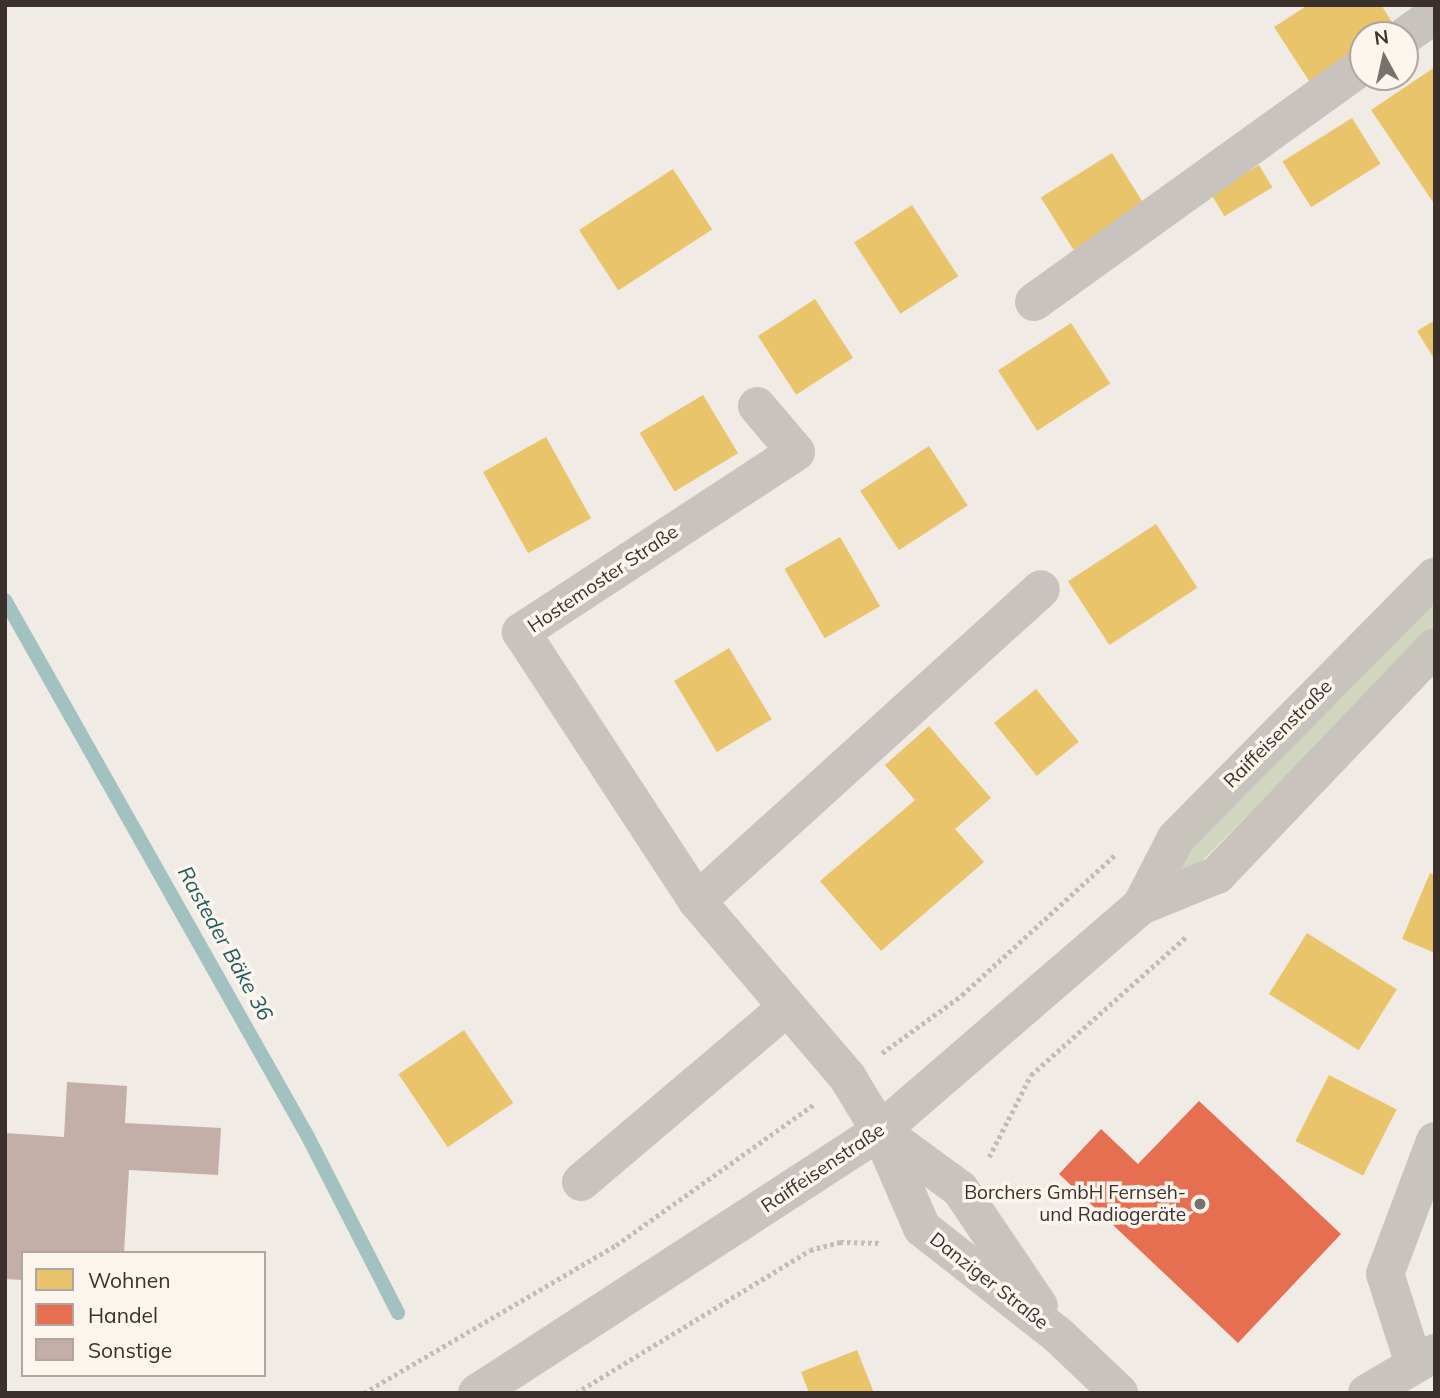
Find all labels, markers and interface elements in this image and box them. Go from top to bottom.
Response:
north arrow [1349,21,1419,91]
text: N [1373,24,1390,50]
street label: Hostemoster Straße [524,520,682,638]
street label: Raiffeisenstraße [1219,675,1337,793]
water label: Rasteder Bäke 36 [173,861,279,1025]
street label: Raiffeisenstraße [757,1118,889,1218]
place label: Borchers GmbH Fernseh- und Radiogeräte [964,1182,1186,1226]
marker: Borchers GmbH Fernseh- und Radiogeräte [1192,1196,1208,1212]
street label: Danziger Straße [925,1228,1053,1334]
legend [21,1251,266,1377]
text: Wohnen [88,1267,170,1293]
text: Handel [88,1302,158,1328]
text: Sonstige [88,1337,172,1363]

